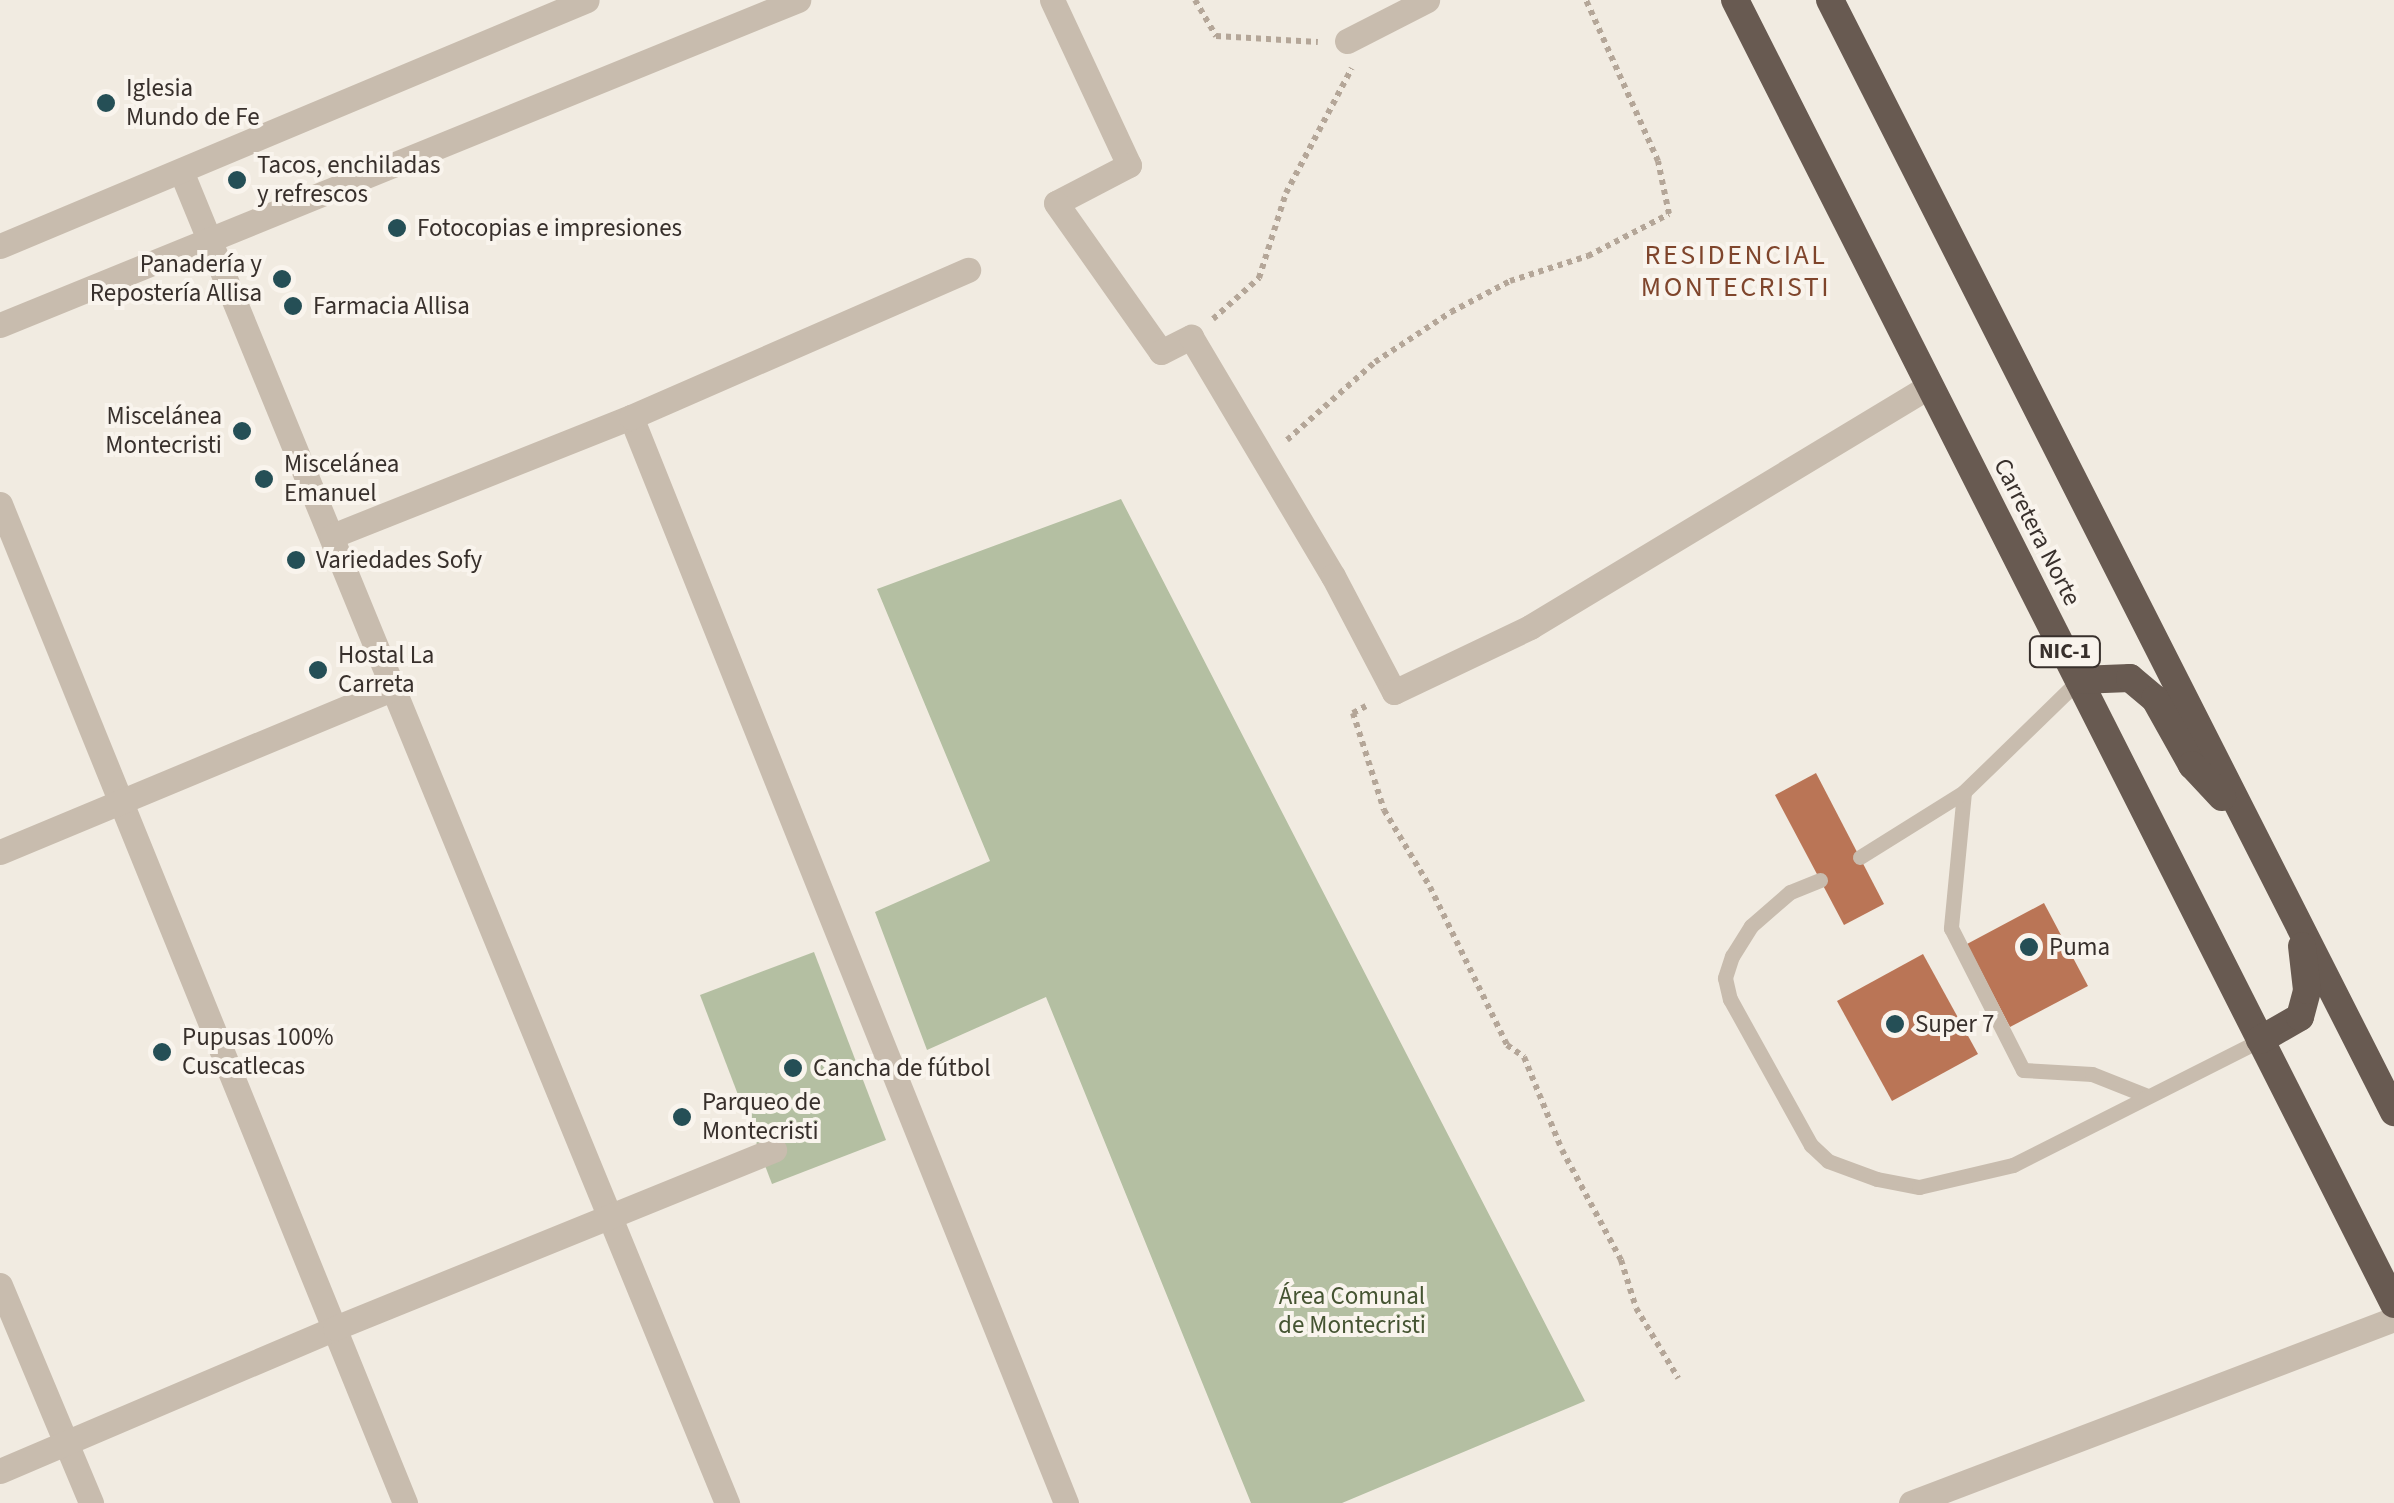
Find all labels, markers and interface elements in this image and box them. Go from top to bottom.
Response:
place label: Iglesia Mundo de Fe [126,74,260,133]
marker: Iglesia Mundo de Fe [95,92,117,114]
place label: Tacos, enchiladas y refrescos [257,151,440,210]
marker: Tacos, enchiladas y refrescos [226,169,248,191]
place label: Fotocopias e impresiones [417,213,682,243]
marker: Fotocopias e impresiones [386,217,408,239]
district label: RESIDENCIAL MONTECRISTI [1641,238,1831,304]
place label: Panadería y Repostería Allisa [90,250,262,309]
marker: Panadería y Repostería Allisa [271,268,293,290]
place label: Farmacia Allisa [313,291,470,321]
marker: Farmacia Allisa [282,295,304,317]
place label: Miscelánea Montecristi [105,402,222,461]
marker: Miscelánea Montecristi [231,420,253,442]
place label: Miscelánea Emanuel [284,450,399,509]
street label: Carretera Norte [1987,453,2087,611]
marker: Miscelánea Emanuel [253,468,275,490]
place label: Variedades Sofy [316,545,482,575]
marker: Variedades Sofy [285,549,307,571]
road number: NIC-1 [2028,635,2102,669]
place label: Hostal La Carreta [338,641,434,700]
marker: Hostal La Carreta [307,659,329,681]
place label: Puma [2049,932,2110,962]
marker: Puma [2018,936,2040,958]
place label: Super 7 [1915,1009,1994,1039]
marker: Super 7 [1884,1013,1906,1035]
place label: Pupusas 100% Cuscatlecas [182,1023,334,1082]
marker: Pupusas 100% Cuscatlecas [151,1041,173,1063]
place label: Cancha de fútbol [813,1053,991,1083]
marker: Cancha de fútbol [782,1057,804,1079]
place label: Parqueo de Montecristi [702,1088,821,1147]
marker: Parqueo de Montecristi [671,1106,693,1128]
park label: Área Comunal de Montecristi [1278,1282,1426,1341]

